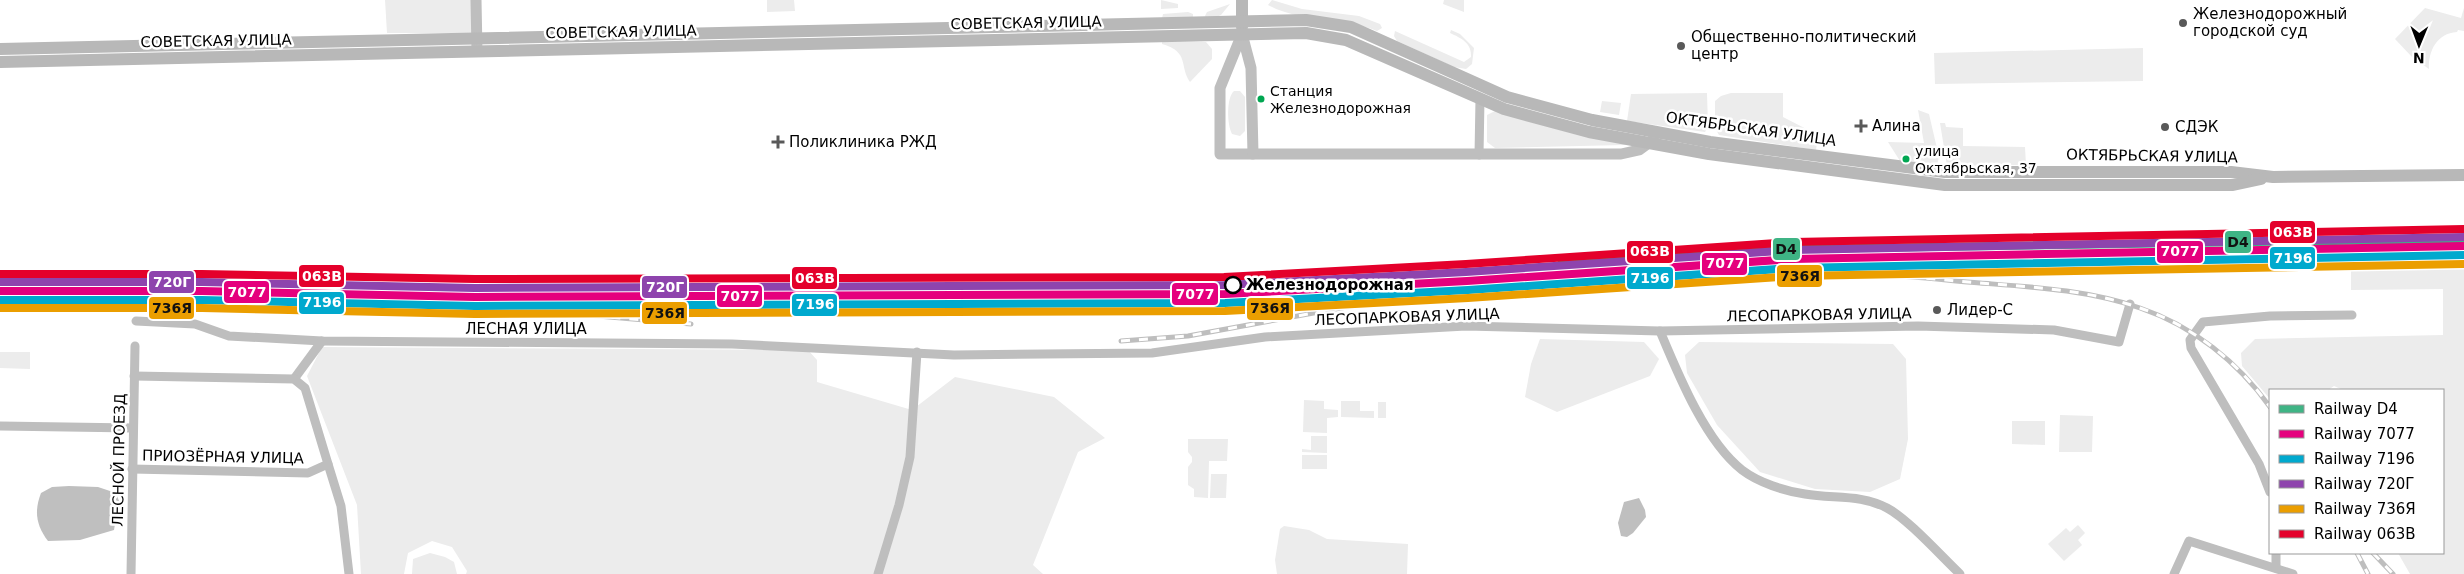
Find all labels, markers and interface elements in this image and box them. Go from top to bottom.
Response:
place label: Железнодорожный городской суд [2193,5,2347,40]
street label: СОВЕТСКАЯ УЛИЦА [950,13,1103,33]
marker: Железнодорожный городской суд [2177,17,2189,29]
north arrow [2394,20,2444,70]
street label: СОВЕТСКАЯ УЛИЦА [545,22,698,42]
place label: Общественно-политический центр [1691,28,1916,63]
street label: СОВЕТСКАЯ УЛИЦА [140,31,293,51]
marker: Общественно-политический центр [1675,40,1687,52]
text: N [2413,50,2425,66]
place label: Станция Железнодорожная [1270,83,1411,116]
marker: Станция Железнодорожная [1256,94,1266,104]
street label: ОКТЯБРЬСКАЯ УЛИЦА [1665,108,1838,150]
place label: Алина [1872,117,1921,135]
place label: СДЭК [2175,118,2219,136]
marker: Алина [1854,119,1868,133]
marker: СДЭК [2159,121,2171,133]
place label: Поликлиника РЖД [789,133,937,151]
marker: Поликлиника РЖД [771,135,785,149]
place label: улица Октябрьская, 37 [1915,143,2037,176]
street label: ОКТЯБРЬСКАЯ УЛИЦА [2066,146,2239,167]
marker: улица Октябрьская, 37 [1901,154,1911,164]
line badge: 063В [2269,220,2316,244]
text: 063В [2273,224,2313,240]
line badge: D4 [2224,230,2252,254]
text: D4 [2227,234,2249,250]
line badge: D4 [1772,237,1801,261]
line badge: 063В [1626,240,1674,264]
line badge: 7077 [2156,240,2204,264]
text: D4 [1775,241,1797,257]
text: 063В [1630,243,1670,259]
text: 7077 [2161,243,2199,259]
line badge: 7196 [2269,246,2316,270]
text: 7196 [2274,250,2312,266]
line badge: 7077 [1701,252,1748,276]
text: 7077 [1706,255,1744,271]
line badge: 063В [298,264,345,288]
line badge: 736Я [1776,264,1823,288]
line badge: 063В [791,266,838,290]
line badge: 7196 [1626,266,1674,290]
text: 063В [302,268,342,284]
text: 736Я [1780,268,1820,284]
line badge: 720Г [148,270,195,294]
text: 063В [795,270,835,286]
text: 7196 [1631,270,1669,286]
text: 720Г [153,274,191,290]
line badge: 720Г [641,275,688,299]
marker: Железнодорожная [1224,276,1242,294]
place label: Железнодорожная [1246,276,1414,294]
text: 720Г [646,279,684,295]
line badge: 7077 [223,280,270,304]
line badge: 7077 [1171,282,1219,306]
text: 7077 [228,284,266,300]
line badge: 7077 [716,284,763,308]
text: 7077 [1176,286,1214,302]
text: 7077 [721,288,759,304]
line badge: 7196 [298,291,345,315]
line badge: 7196 [791,293,838,317]
text: 7196 [303,294,341,310]
line badge: 736Я [148,296,195,320]
text: 7196 [796,296,834,312]
line badge: 736Я [1246,297,1294,321]
text: 736Я [152,300,192,316]
text: 736Я [1250,300,1290,316]
line badge: 736Я [641,301,688,325]
place label: Лидер-С [1947,301,2013,319]
street label: ЛЕСОПАРКОВАЯ УЛИЦА [1726,304,1913,326]
marker: Лидер-С [1931,304,1943,316]
text: 736Я [645,305,685,321]
street label: ЛЕСОПАРКОВАЯ УЛИЦА [1314,305,1501,329]
street label: ЛЕСНАЯ УЛИЦА [465,320,587,338]
legend [2269,389,2444,554]
street label: ЛЕСНОЙ ПРОЕЗД [108,393,129,527]
text: Railway D4 [2314,400,2398,418]
text: Railway 7077 [2314,425,2415,443]
street label: ПРИОЗЁРНАЯ УЛИЦА [142,446,305,467]
text: Railway 7196 [2314,450,2415,468]
text: Railway 720Г [2314,475,2415,493]
text: Railway 736Я [2314,500,2416,518]
text: Railway 063В [2314,525,2416,543]

